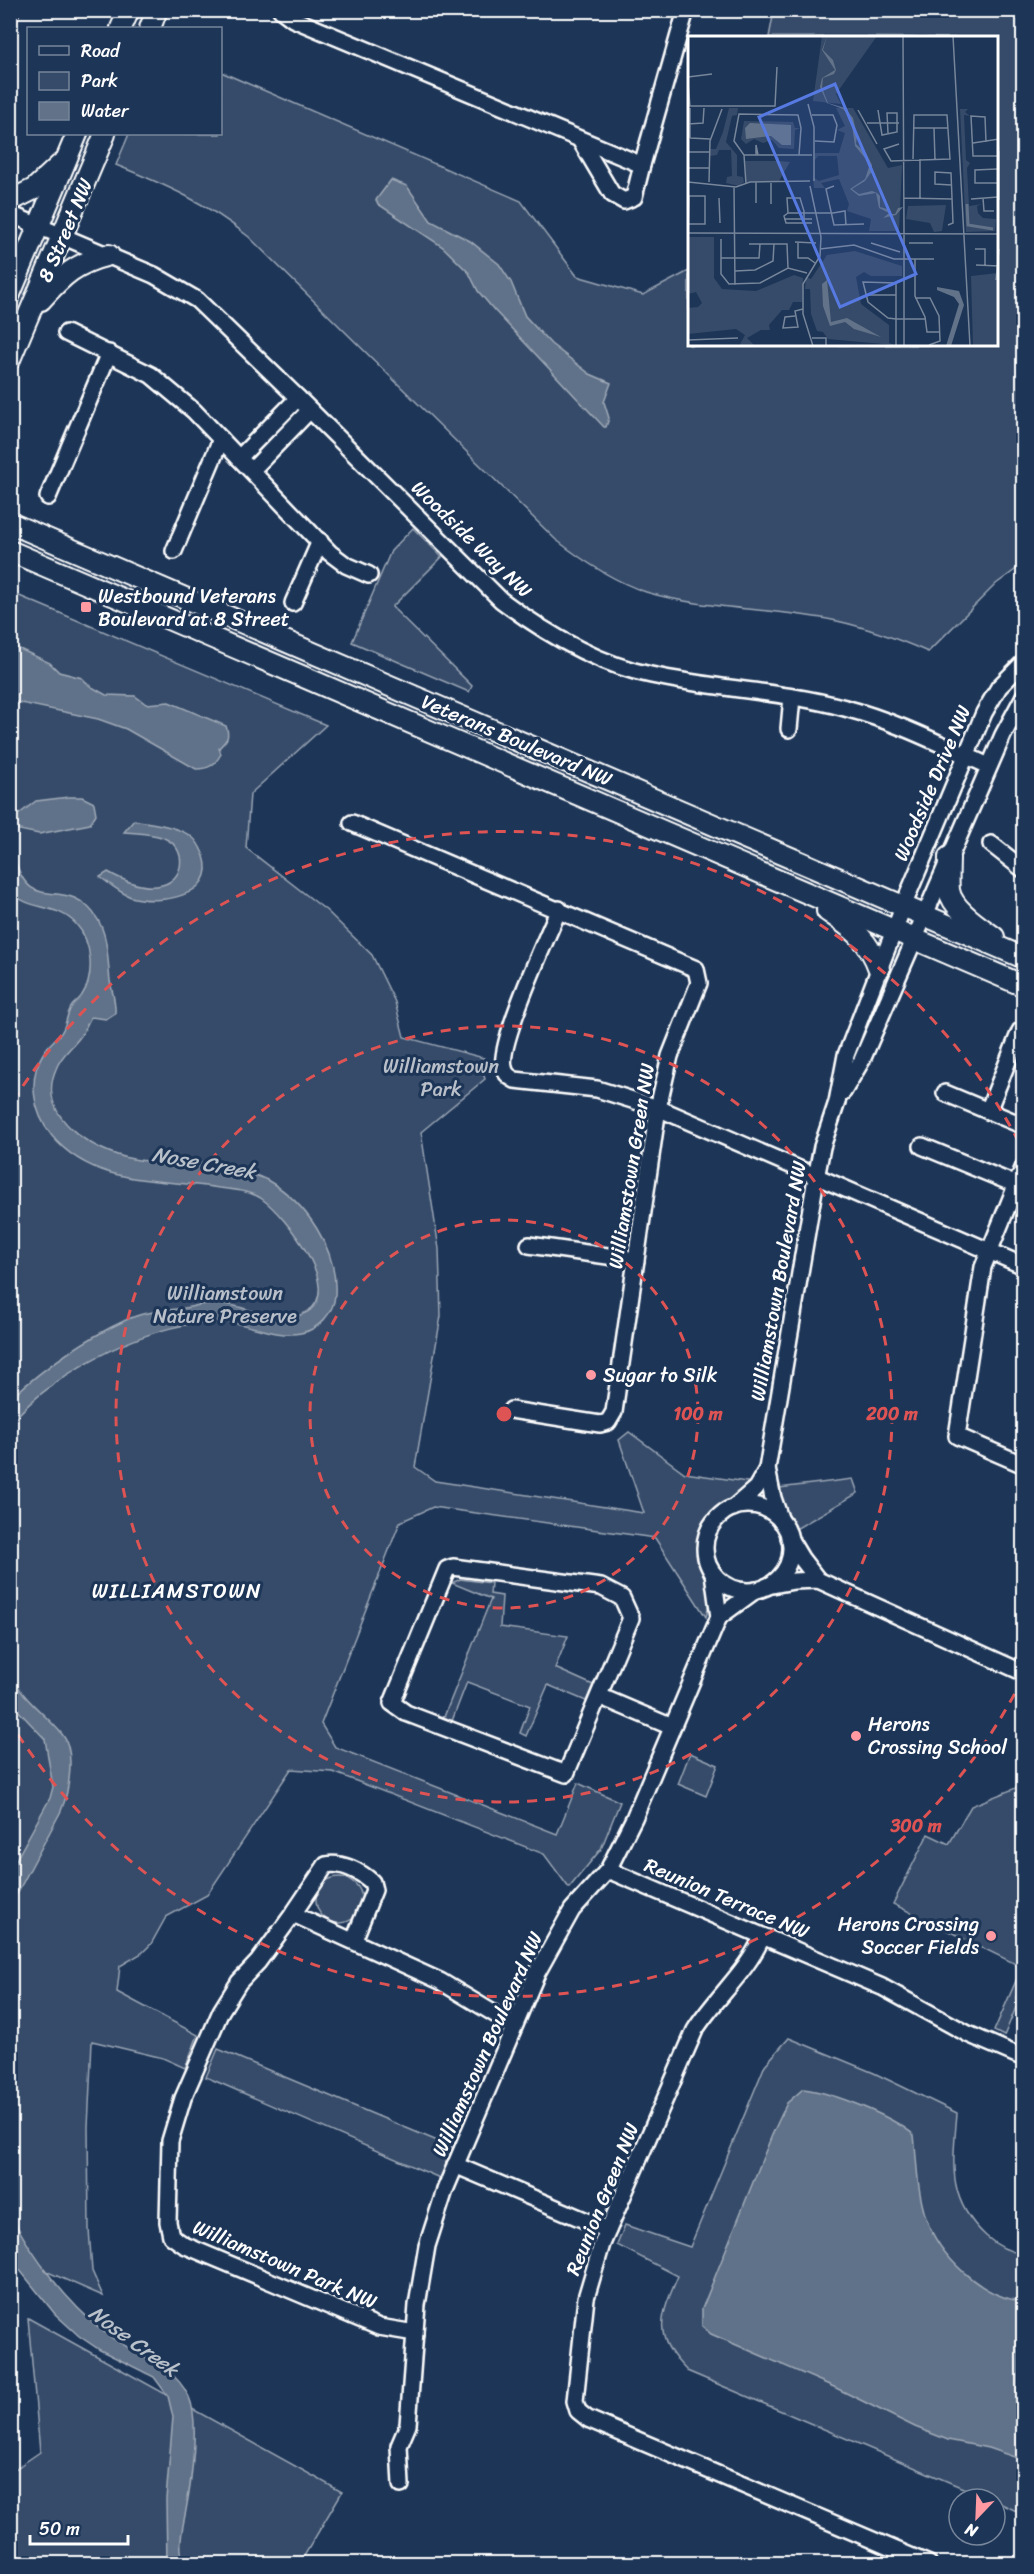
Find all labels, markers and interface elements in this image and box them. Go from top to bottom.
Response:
legend [27,27,222,135]
text: Road [81,35,121,67]
inset map [688,36,998,346]
text: Park [81,65,118,97]
text: Water [81,95,130,127]
street label: 8 Street NW [28,172,103,288]
street label: Woodside Way NW [403,472,541,607]
place label: Westbound Veterans Boulevard at 8 Street [98,579,290,637]
marker: Westbound Veterans Boulevard at 8 Street [79,600,93,614]
street label: Veterans Boulevard NW [416,684,618,797]
street label: Woodside Drive NW [884,700,981,867]
park label: Williamstown Park [383,1049,499,1107]
street label: Williamstown Green NW [598,1061,665,1271]
water label: Nose Creek [149,1135,261,1191]
street label: Williamstown Boulevard NW [740,1158,817,1404]
park label: Williamstown Nature Preserve [153,1276,297,1334]
place label: Sugar to Silk [603,1358,718,1393]
marker: Sugar to Silk [584,1368,598,1382]
text: 100 m [674,1398,723,1430]
text: 200 m [865,1398,918,1430]
centre of rings [494,1404,514,1424]
district label: WILLIAMSTOWN [92,1572,262,1610]
place label: Herons Crossing School [868,1707,1008,1765]
marker: Herons Crossing School [849,1729,863,1743]
text: 300 m [889,1810,942,1842]
street label: Reunion Terrace NW [639,1848,815,1949]
place label: Herons Crossing Soccer Fields [838,1907,980,1965]
street label: Williamstown Boulevard NW [422,1926,553,2163]
marker: Herons Crossing Soccer Fields [984,1929,998,1943]
street label: Reunion Green NW [556,2117,649,2281]
street label: Williamstown Park NW [187,2210,383,2319]
water label: Nose Creek [80,2295,189,2388]
north arrow [947,2487,1007,2547]
scale bar [30,2508,128,2546]
text: 50 m [39,2513,80,2545]
text: N [960,2514,983,2546]

